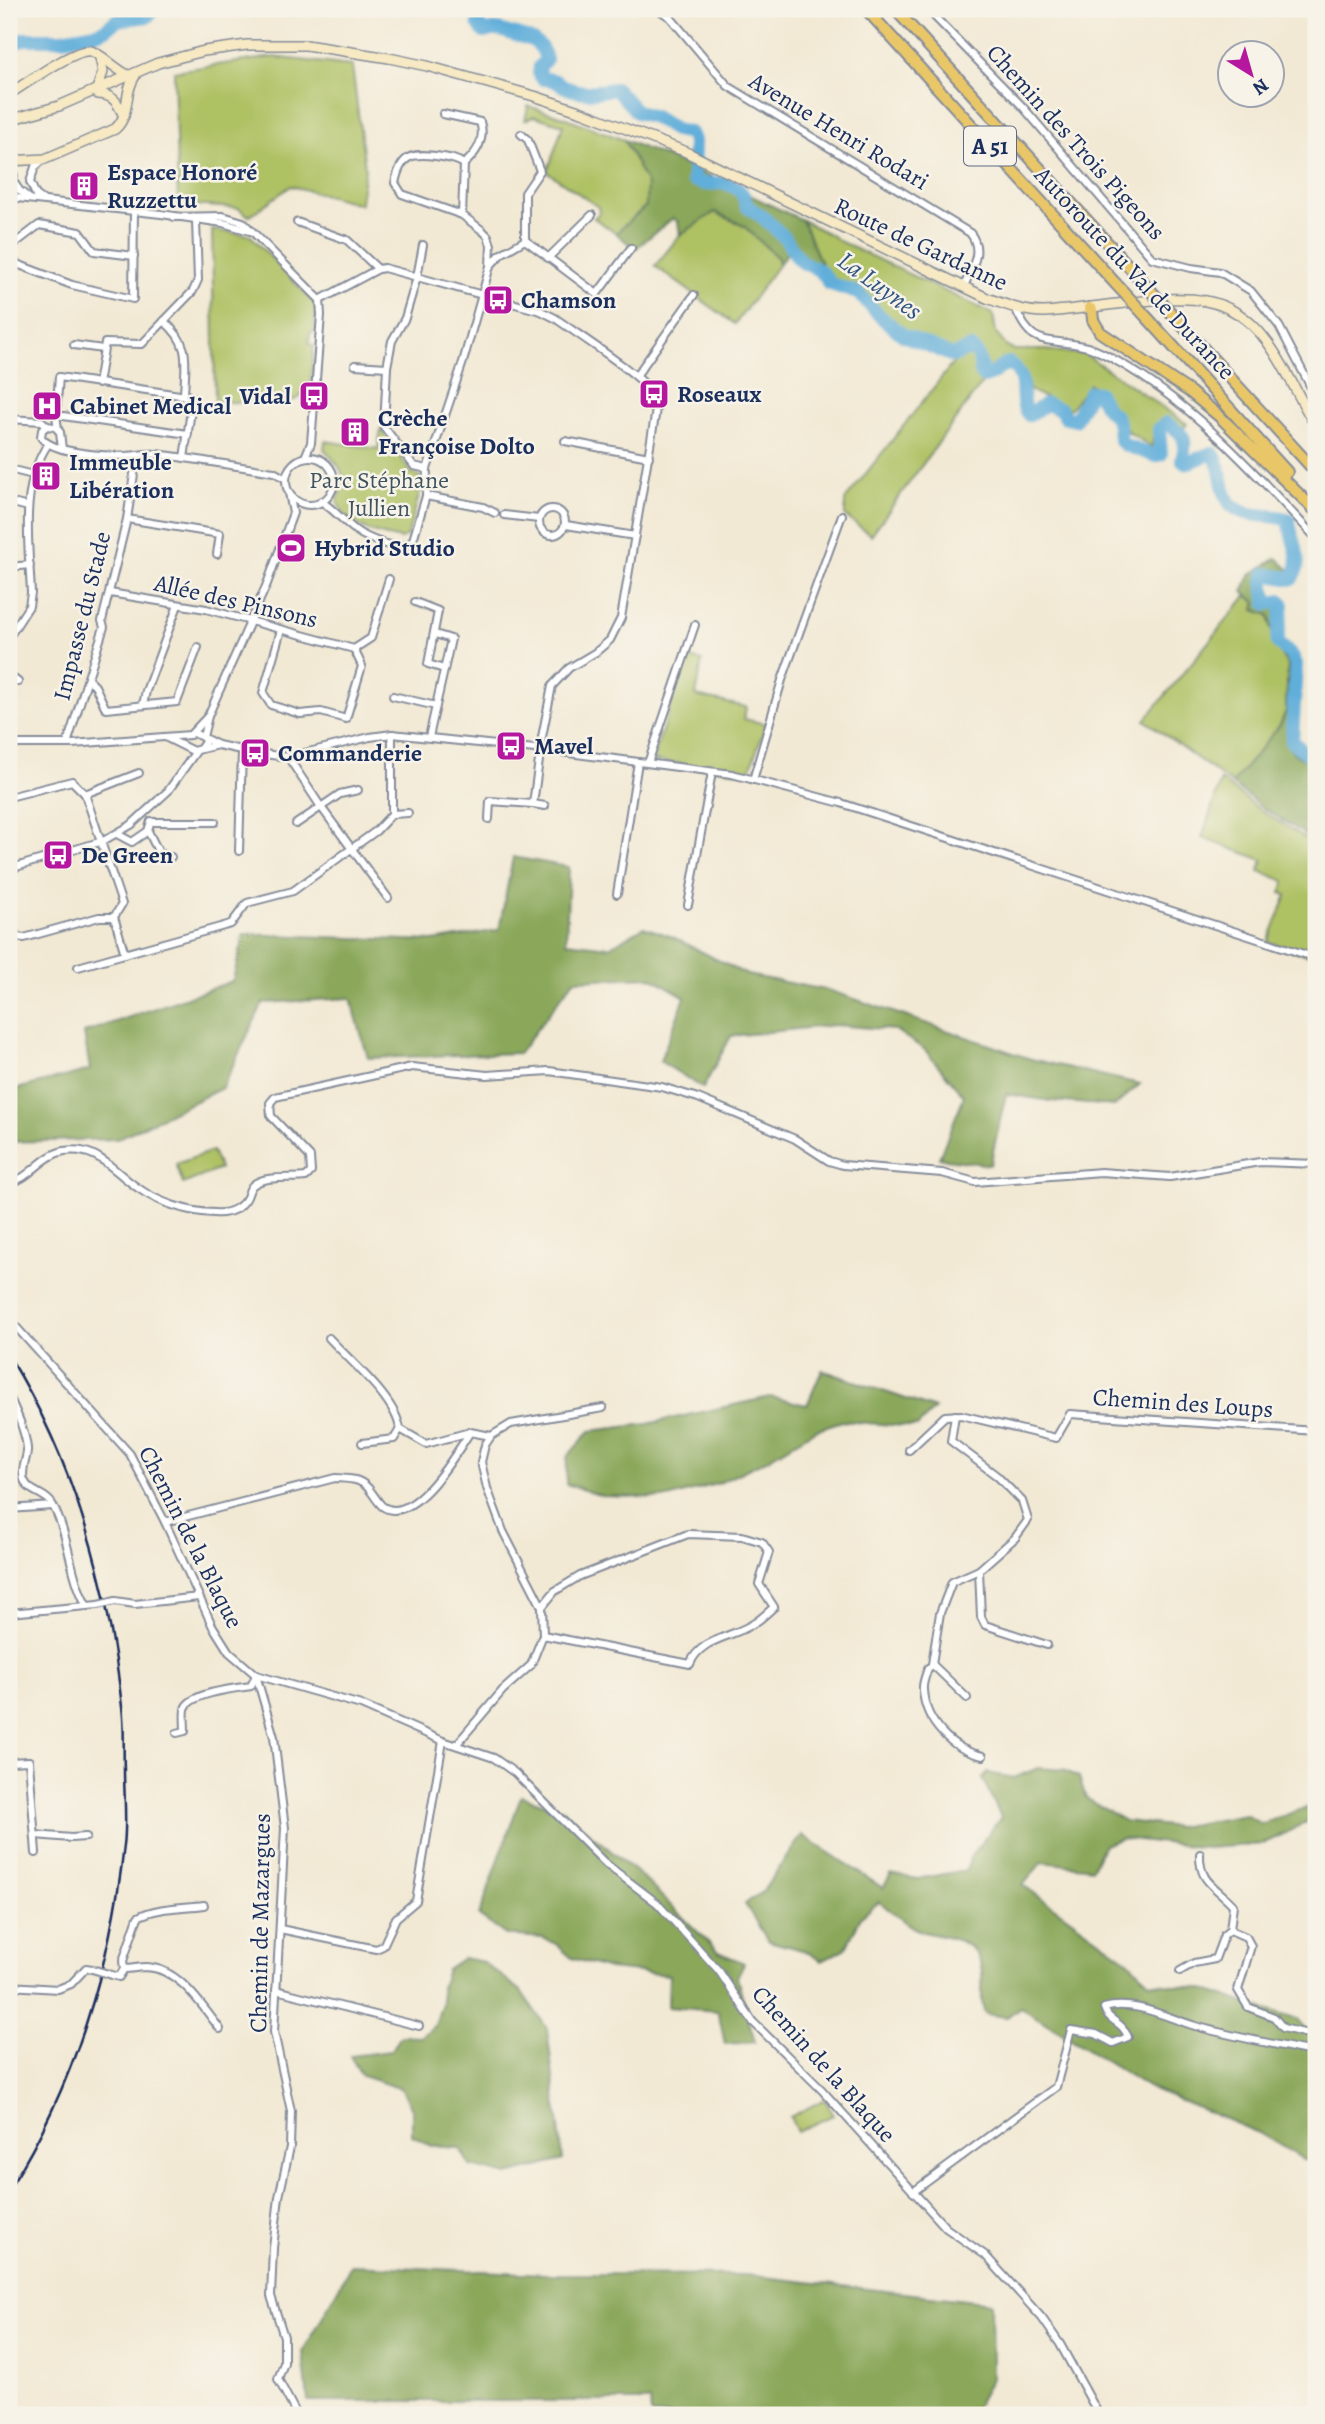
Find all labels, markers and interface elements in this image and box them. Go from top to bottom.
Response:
street label: Chemin des Trois Pigeons [979,37,1173,247]
north arrow [1216,38,1286,108]
street label: Avenue Henri Rodari [742,64,935,197]
text: N [1247,72,1274,101]
road number: A 51 [964,127,1016,166]
place label: Espace Honoré Ruzzettu [107,156,257,216]
street label: Autoroute du Val de Durance [1027,159,1243,387]
building icon: Espace Honoré Ruzzettu [67,169,101,203]
street label: Route de Gardanne [829,190,1013,298]
water label: La Luynes [830,243,929,328]
bus stop icon: Chamson [481,283,515,317]
place label: Chamson [521,284,617,316]
bus stop icon: Roseaux [637,377,671,411]
place label: Roseaux [677,378,762,410]
bus stop icon: Vidal [297,379,331,413]
place label: Vidal [238,380,292,412]
hospital icon: Cabinet Medical [30,389,64,423]
place label: Cabinet Medical [70,390,232,422]
place label: Crèche Françoise Dolto [378,402,535,462]
building icon: Crèche Françoise Dolto [338,415,372,449]
place label: Immeuble Libération [69,446,175,506]
building icon: Immeuble Libération [29,459,63,493]
park label: Parc Stéphane Jullien [309,464,449,524]
street label: Impasse du Stade [46,528,118,704]
sports icon: Hybrid Studio [274,531,308,565]
place label: Hybrid Studio [314,532,455,564]
street label: Allée des Pinsons [150,566,321,635]
bus stop icon: Mavel [494,729,528,763]
place label: Mavel [534,730,594,762]
bus stop icon: Commanderie [238,736,272,770]
place label: Commanderie [278,737,422,769]
bus stop icon: De Green [41,838,75,872]
place label: De Green [81,839,174,871]
street label: Chemin des Loups [1092,1381,1274,1425]
street label: Chemin de la Blaque [131,1440,251,1634]
street label: Chemin de Mazargues [242,1813,278,2033]
street label: Chemin de la Blaque [745,1979,903,2149]

